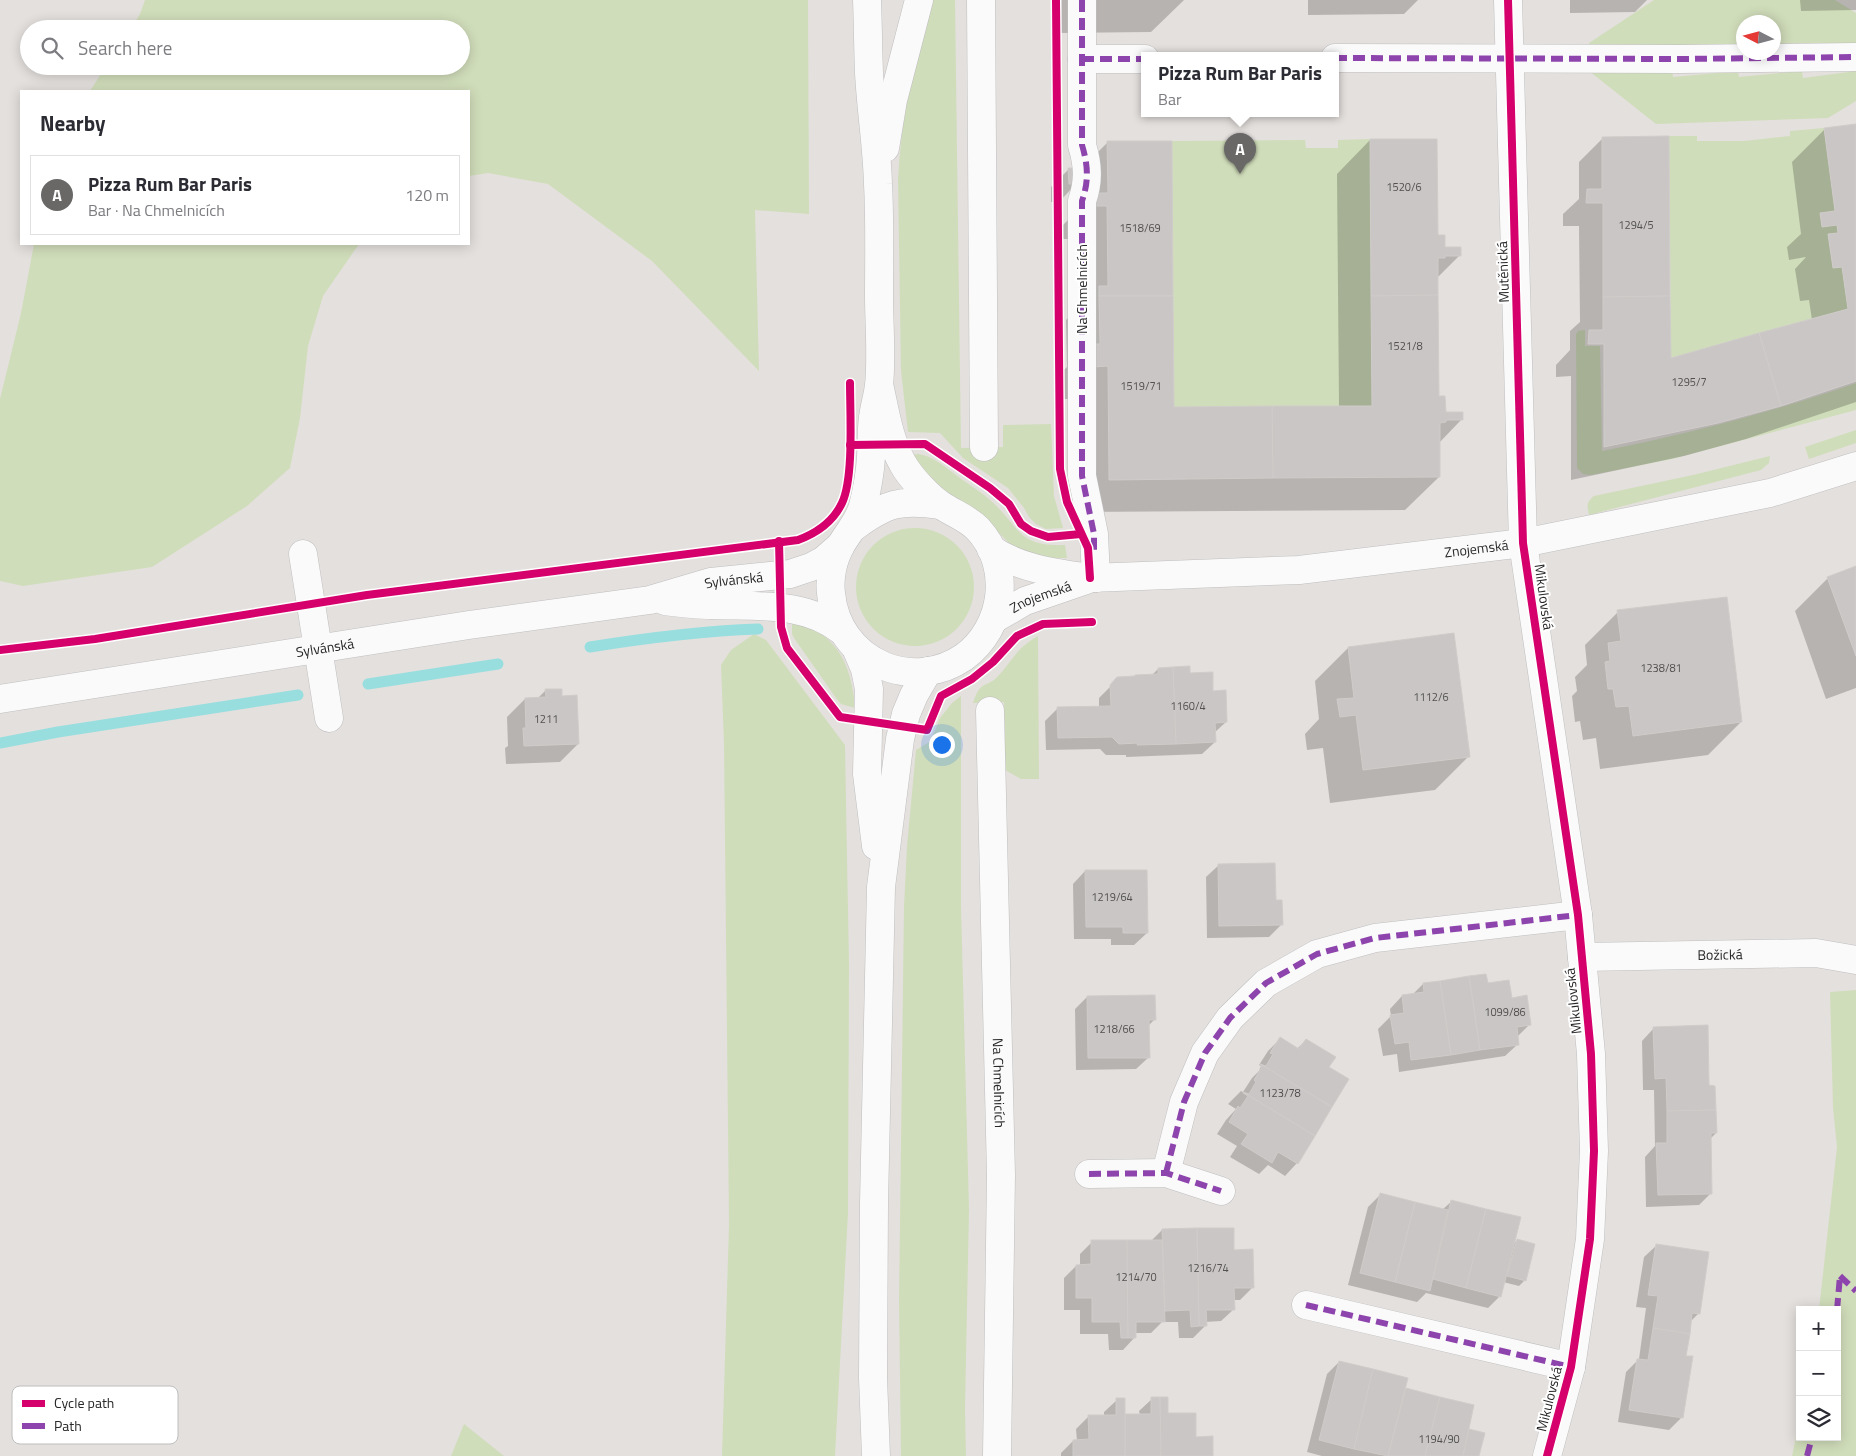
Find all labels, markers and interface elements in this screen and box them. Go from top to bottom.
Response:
north arrow [1736,15,1781,60]
search box [20,20,470,75]
text: Search here [78,33,172,62]
icon: search [38,34,66,62]
popup [1141,52,1339,117]
text: Pizza Rum Bar Paris [1158,58,1322,87]
text: Bar [1158,87,1181,111]
text: Nearby [40,107,105,139]
pin: A [1224,133,1256,174]
text: Pizza Rum Bar Paris [88,169,252,198]
house number: 1520/6 [1386,179,1422,195]
text: A [52,183,62,207]
text: 120 m [405,183,449,207]
text: Bar · Na Chmelnicích [88,198,225,222]
house number: 1294/5 [1618,217,1654,233]
house number: 1518/69 [1119,220,1161,236]
street label: Mutěnická [1491,241,1514,303]
street label: Na Chmelnicích [1071,244,1092,334]
house number: 1521/8 [1387,338,1423,354]
house number: 1295/7 [1671,374,1707,390]
house number: 1519/71 [1120,378,1162,394]
street label: Znojemská [1443,534,1510,562]
street label: Mikulovská [1529,563,1560,631]
street label: Sylvánská [702,566,764,593]
street label: Znojemská [1006,575,1074,618]
street label: Sylvánská [294,632,356,662]
house number: 1238/81 [1640,660,1682,676]
house number: 1112/6 [1413,689,1449,705]
house number: 1160/4 [1170,698,1206,714]
house number: 1211 [534,711,558,727]
your location [929,732,955,758]
house number: 1219/64 [1091,889,1133,905]
street label: Božická [1697,943,1743,965]
street label: Mikulovská [1559,967,1586,1035]
house number: 1099/86 [1484,1004,1526,1020]
house number: 1218/66 [1093,1021,1135,1037]
street label: Na Chmelnicích [988,1038,1011,1128]
house number: 1123/78 [1259,1085,1301,1101]
house number: 1216/74 [1187,1260,1229,1276]
house number: 1214/70 [1115,1269,1157,1285]
map controls [1796,1306,1841,1441]
button: + [1796,1306,1841,1351]
button: − [1796,1351,1841,1396]
street label: Mikulovská [1530,1364,1567,1434]
legend [12,1386,178,1444]
text: Cycle path [54,1392,114,1413]
button: layers [1796,1396,1841,1441]
text: Path [54,1415,82,1436]
house number: 1194/90 [1418,1431,1460,1447]

